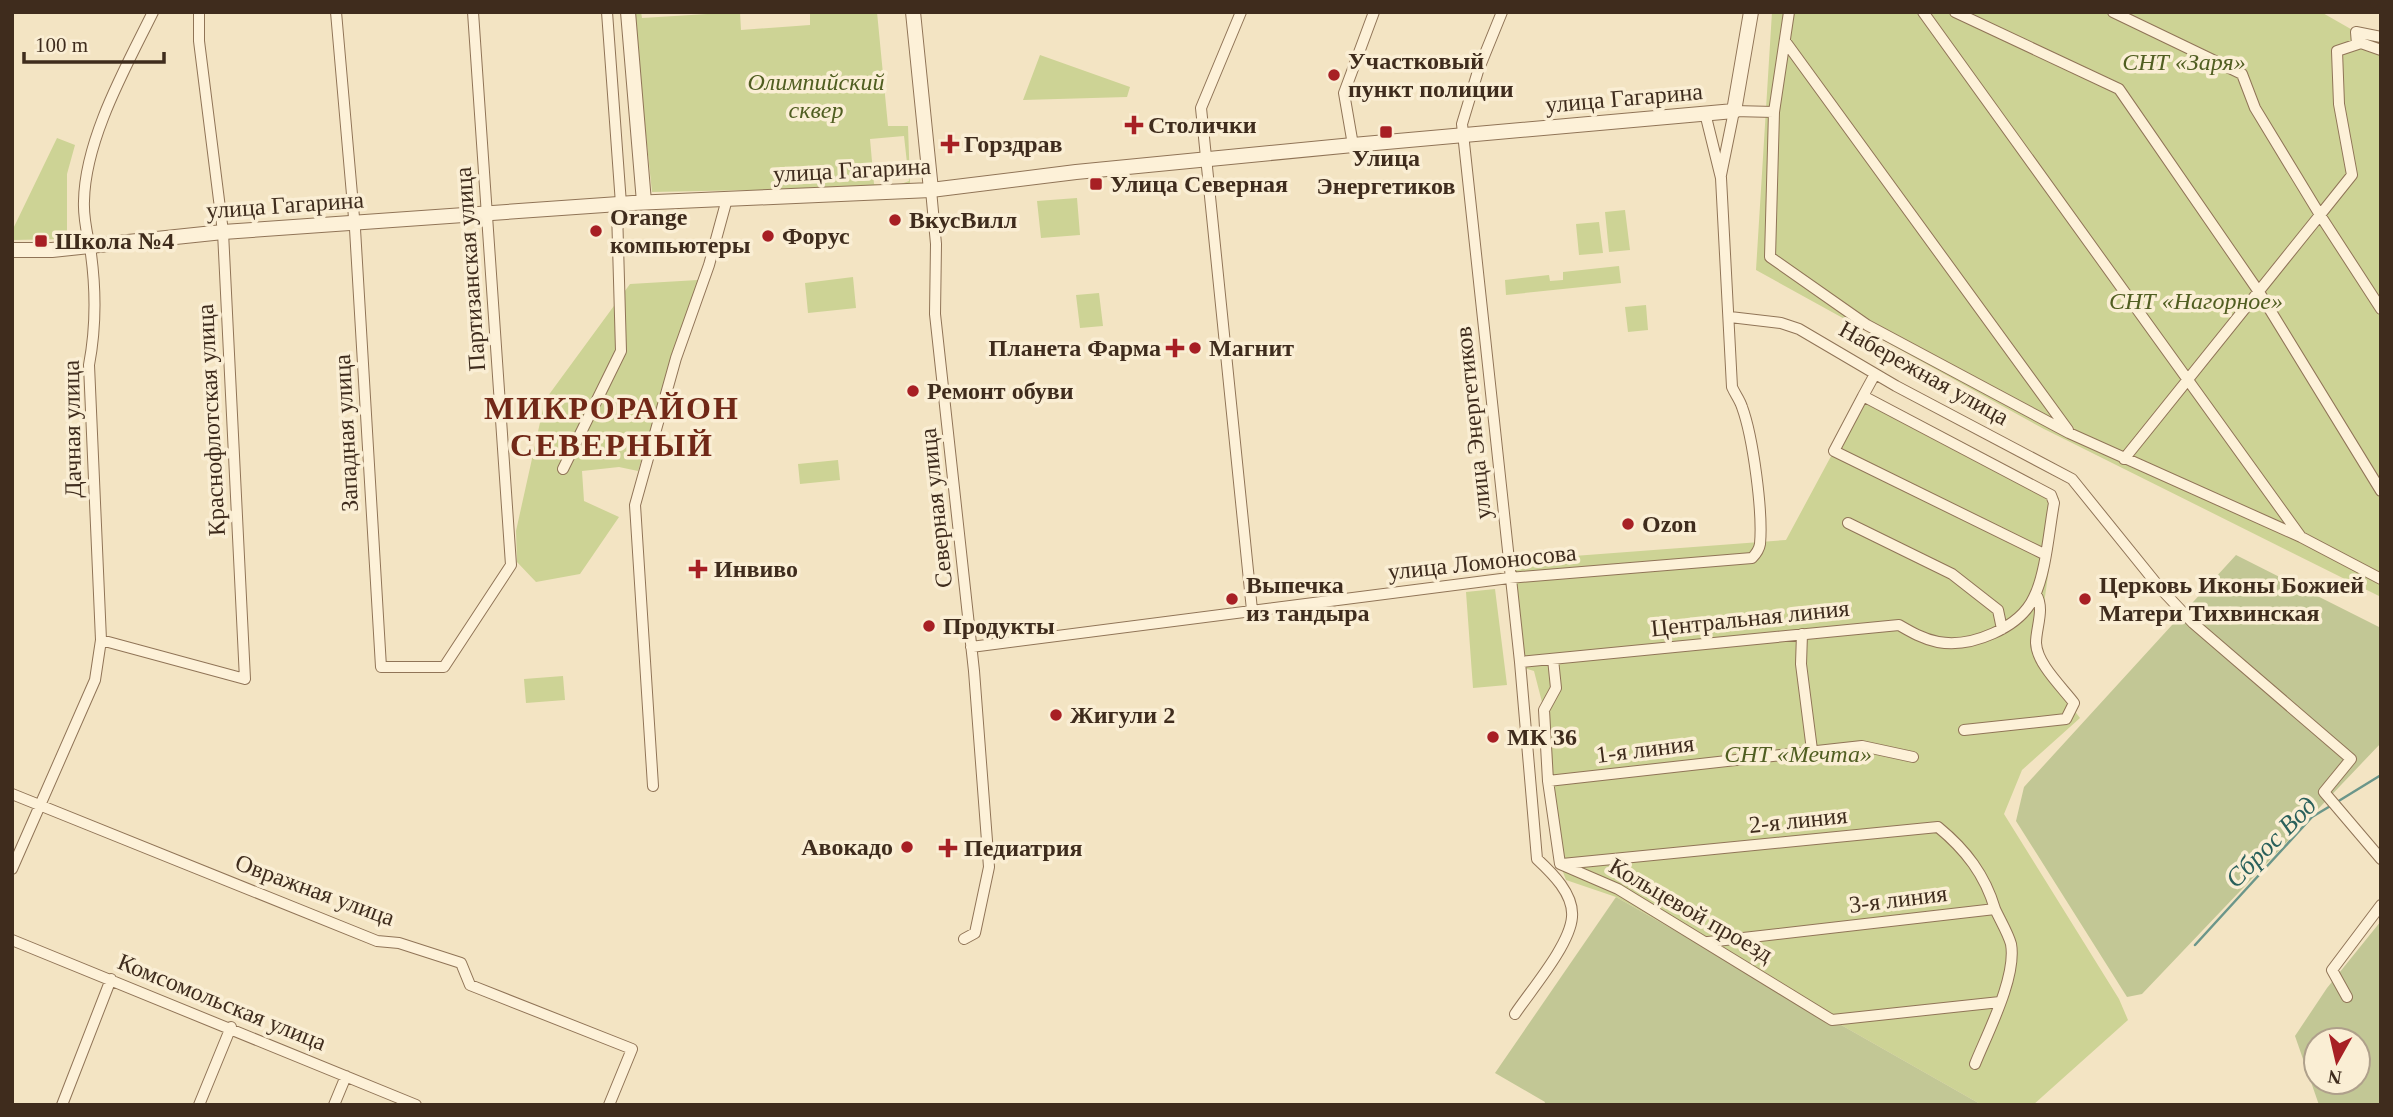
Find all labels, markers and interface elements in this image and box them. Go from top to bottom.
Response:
scale bar [24,21,164,65]
text: 100 m [35,33,88,57]
place label: Участковый пункт полиции [1348,48,1514,102]
park label: СНТ «Заря» [2122,49,2246,75]
marker: Участковый пункт полиции [1326,67,1342,83]
park label: Олимпийский сквер [748,69,885,123]
street label: улица Гагарина [1544,78,1704,118]
place label: Столички [1148,112,1257,138]
marker: Столички [1126,117,1142,133]
marker: Улица Энергетиков [1378,124,1394,140]
place label: Горздрав [964,131,1063,157]
marker: Горздрав [942,136,958,152]
place label: Улица Энергетиков [1317,145,1455,199]
street label: улица Гагарина [772,153,932,187]
street label: Партизанская улица [450,166,490,372]
place label: Улица Северная [1110,171,1288,197]
marker: Улица Северная [1088,176,1104,192]
street label: улица Гагарина [205,186,365,223]
place label: Orange компьютеры [610,204,751,258]
place label: ВкусВилл [909,207,1017,233]
marker: ВкусВилл [887,212,903,228]
marker: Orange компьютеры [588,223,604,239]
place label: Форус [782,223,850,249]
place label: Школа №4 [55,228,174,254]
marker: Форус [760,228,776,244]
marker: Школа №4 [33,233,49,249]
park label: СНТ «Нагорное» [2109,288,2283,314]
street label: Краснофлотская улица [192,303,230,537]
street label: Набережная улица [1835,316,2014,430]
street label: улица Энергетиков [1450,325,1496,521]
place label: Планета Фарма [989,335,1161,361]
place label: Магнит [1209,335,1294,361]
marker: Планета Фарма [1167,340,1183,356]
marker: Магнит [1187,340,1203,356]
street label: Западная улица [329,353,363,513]
street label: Дачная улица [58,359,86,498]
place label: Ремонт обуви [927,378,1074,404]
marker: Ремонт обуви [905,383,921,399]
district label: МИКРОРАЙОН СЕВЕРНЫЙ [484,390,740,463]
street label: Северная улица [915,426,957,589]
place label: Ozon [1642,511,1697,537]
marker: Ozon [1620,516,1636,532]
street label: улица Ломоносова [1386,539,1578,585]
place label: Инвиво [714,556,798,582]
marker: Инвиво [688,559,708,579]
place label: Выпечка из тандыра [1246,572,1370,626]
place label: Церковь Иконы Божией Матери Тихвинская [2099,572,2364,626]
marker: Выпечка из тандыра [1224,591,1240,607]
marker: Церковь Иконы Божией Матери Тихвинская [2077,591,2093,607]
street label: Центральная линия [1649,595,1851,641]
place label: Продукты [943,613,1055,639]
marker: Продукты [921,618,937,634]
place label: Жигули 2 [1070,702,1175,728]
marker: Жигули 2 [1048,707,1064,723]
place label: МК 36 [1507,724,1577,750]
marker: МК 36 [1485,729,1501,745]
street label: 1-я линия [1594,730,1696,768]
park label: СНТ «Мечта» [1724,741,1872,767]
water label: Сброс Вод [2220,791,2322,893]
street label: 2-я линия [1748,802,1848,838]
place label: Авокадо [801,834,893,860]
place label: Педиатрия [964,835,1083,861]
marker: Педиатрия [938,838,958,858]
marker: Авокадо [899,839,915,855]
street label: Овражная улица [232,849,399,931]
street label: Кольцевой проезд [1605,853,1777,967]
street label: 3-я линия [1847,880,1949,918]
street label: Комсомольская улица [114,948,330,1056]
north arrow [2302,1026,2372,1096]
text: N [2326,1066,2343,1089]

